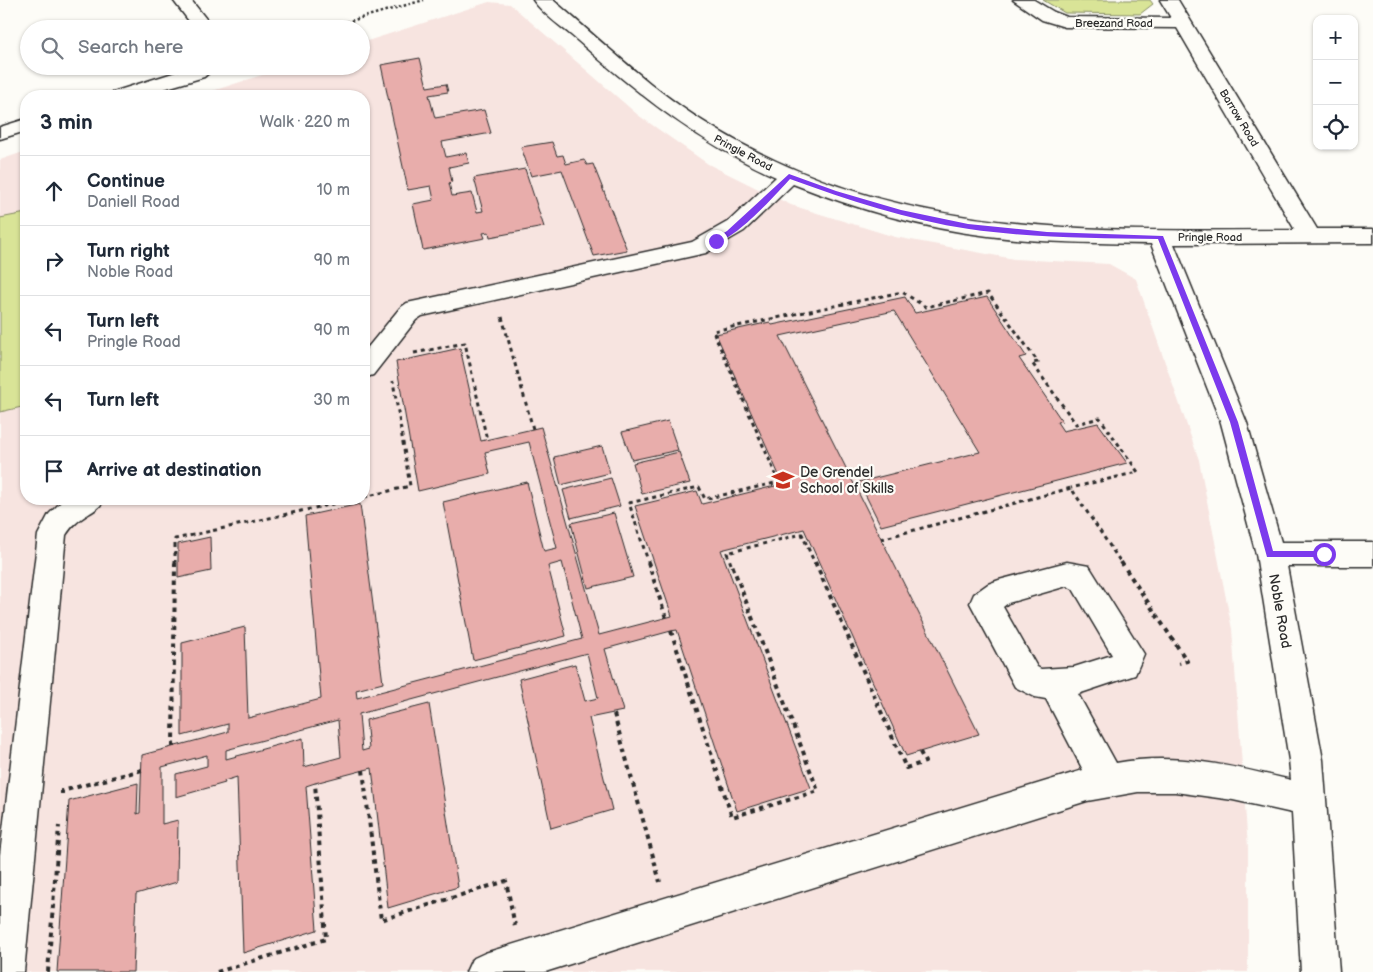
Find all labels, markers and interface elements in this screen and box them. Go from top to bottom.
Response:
map controls [1313,15,1358,150]
button: + [1313,15,1358,60]
street label: Breezand Road [1075,17,1153,30]
search box [20,20,370,75]
icon: search [38,34,66,62]
text: Search here [78,36,183,59]
button: − [1313,60,1358,105]
street label: Barrow Road [1217,87,1261,149]
button: locate [1313,105,1358,150]
text: 3 min [40,110,93,135]
text: Walk · 220 m [260,113,350,132]
street label: Pringle Road [711,132,775,174]
text: Continue [87,170,165,193]
icon: ahead [40,177,68,205]
text: 10 m [317,181,350,200]
text: Daniell Road [87,193,180,212]
route end [705,230,728,253]
street label: Pringle Road [1178,231,1242,244]
text: Turn right [87,240,170,263]
icon: right [40,247,68,275]
text: 90 m [314,251,350,270]
text: Noble Road [87,263,173,282]
text: Turn left [87,310,159,333]
icon: left [40,317,68,345]
text: 90 m [314,321,350,340]
text: Pringle Road [87,333,181,352]
icon: left [40,387,68,415]
text: Turn left [87,389,159,412]
text: 30 m [313,391,350,410]
icon: arrive [40,457,68,485]
text: Arrive at destination [87,459,262,482]
place label: De Grendel School of Skills [800,464,894,497]
school or university icon: De Grendel School of Skills [770,467,796,493]
route start [1313,543,1336,566]
street label: Noble Road [1265,572,1295,650]

